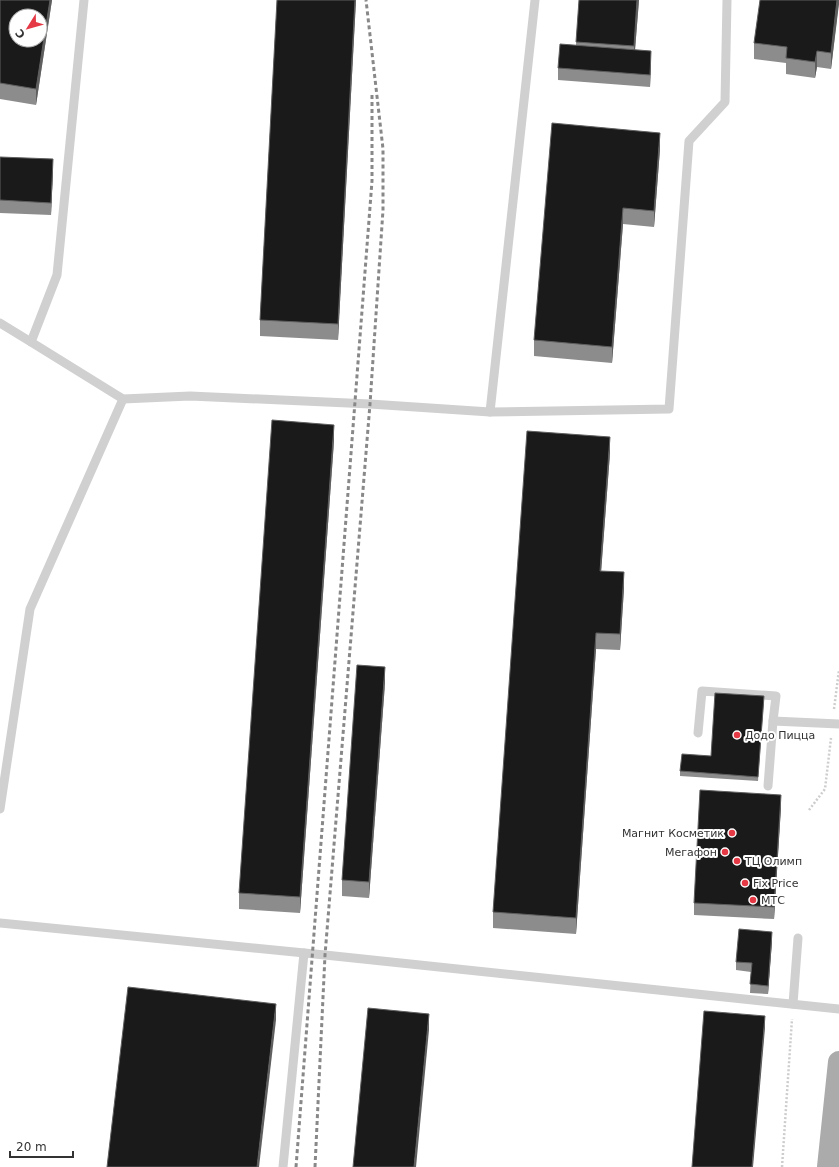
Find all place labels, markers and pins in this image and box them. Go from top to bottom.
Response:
place label: Додо Пицца [745,729,815,742]
marker: Додо Пицца [732,730,742,740]
place label: Магнит Косметик [622,827,724,840]
marker: Магнит Косметик [727,828,737,838]
place label: Мегафон [665,846,717,859]
marker: Мегафон [720,847,730,857]
place label: ТЦ Олимп [744,855,802,868]
marker: ТЦ Олимп [732,856,742,866]
place label: Fix Price [753,877,799,890]
marker: Fix Price [740,878,750,888]
place label: МТС [761,894,785,907]
marker: МТС [748,895,758,905]

